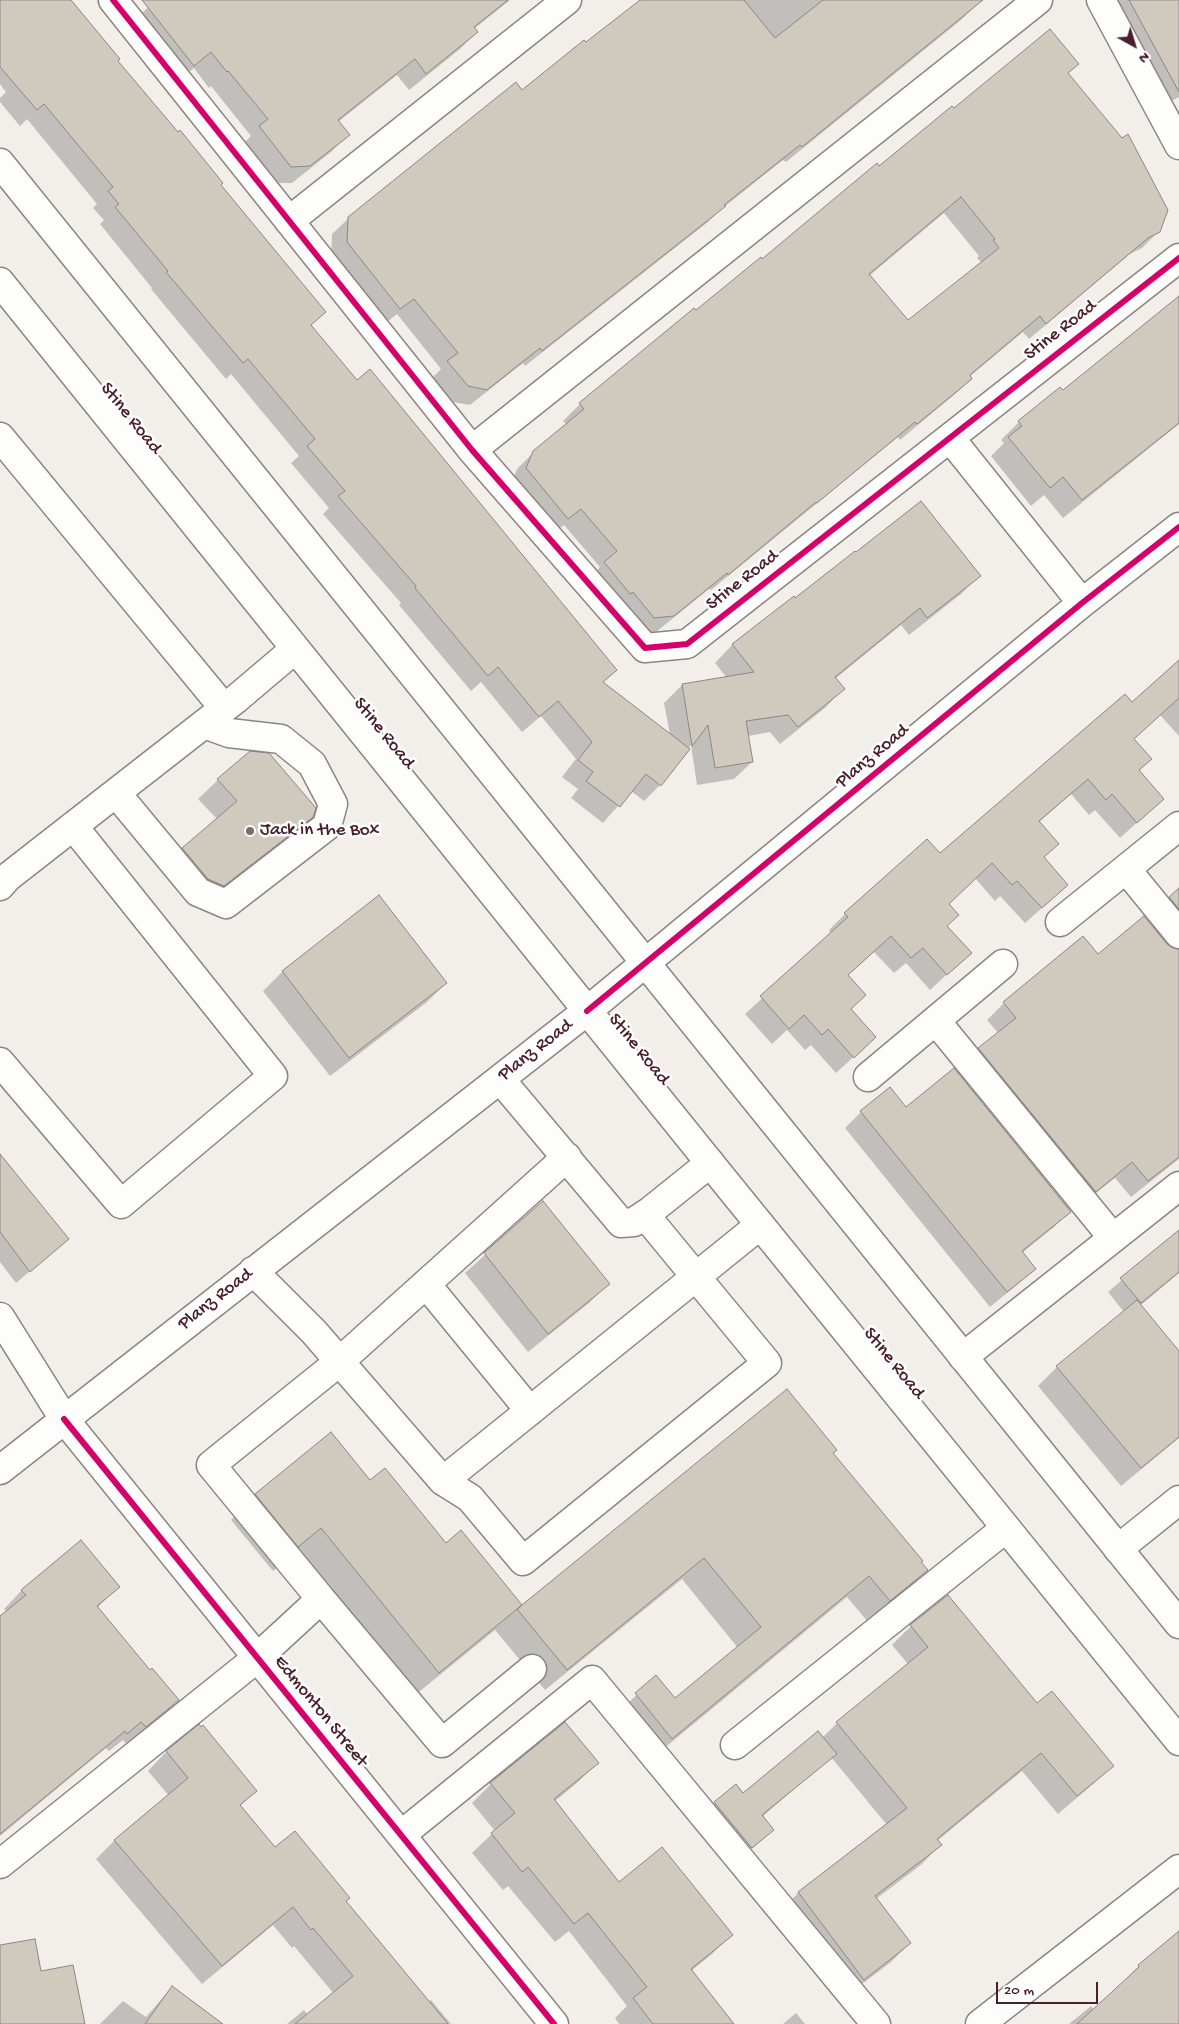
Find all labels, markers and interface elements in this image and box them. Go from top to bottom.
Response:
north arrow [1109,20,1159,70]
text: N [1135,48,1153,67]
street label: Stine Road [1020,296,1102,366]
street label: Stine Road [94,379,166,459]
street label: Stine Road [702,546,784,616]
street label: Stine Road [347,694,419,774]
street label: Planz Road [832,720,914,794]
place label: Jack in the Box [260,820,380,842]
marker: Jack in the Box [244,825,256,837]
street label: Stine Road [602,1010,674,1090]
street label: Planz Road [494,1015,578,1087]
street label: Planz Road [174,1264,258,1336]
street label: Stine Road [857,1324,929,1404]
street label: Edmonton Street [268,1652,372,1772]
scale bar [999,1972,1102,2004]
text: 20 m [1004,1982,1034,2000]

